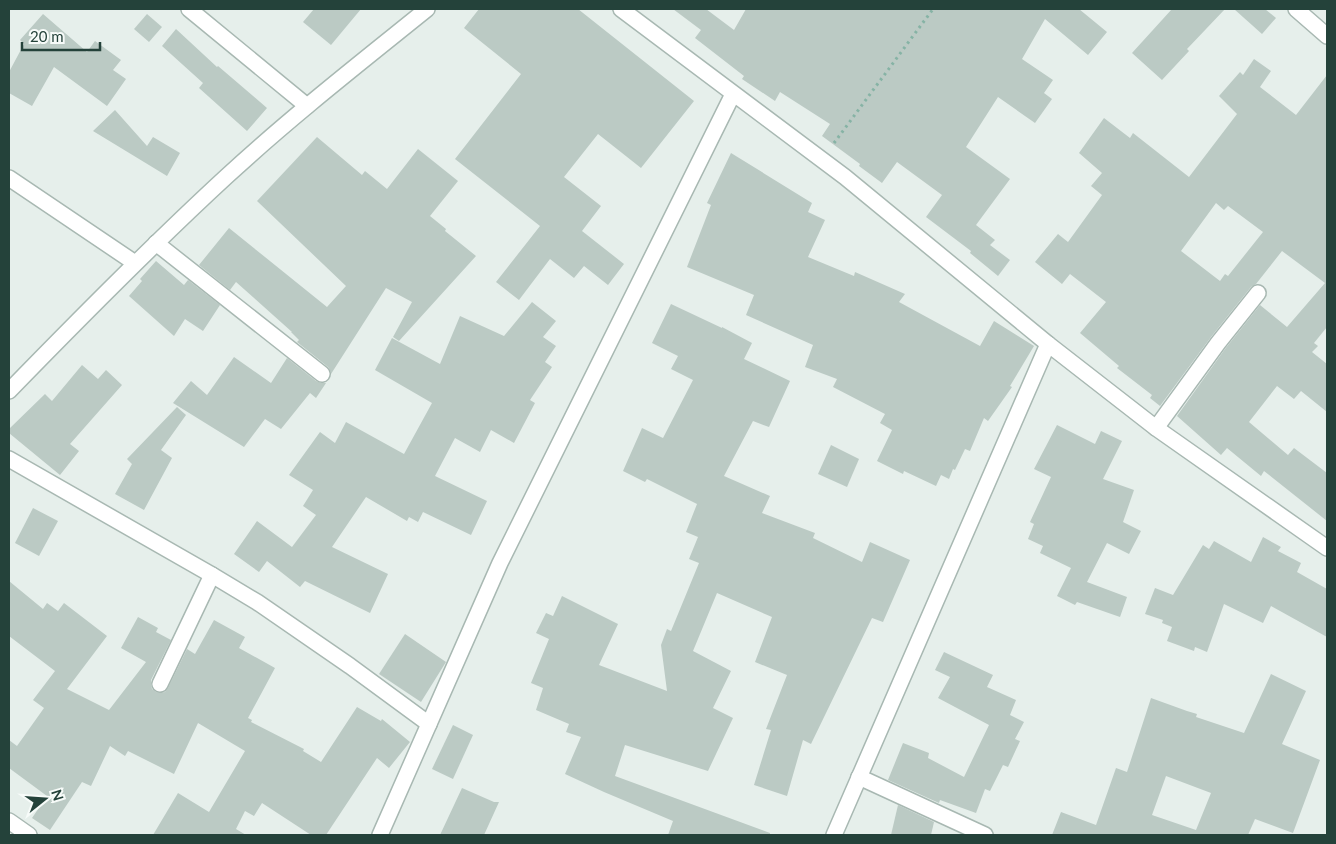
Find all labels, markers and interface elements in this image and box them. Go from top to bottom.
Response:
scale bar [22,20,100,52]
text: 20 m [30,27,64,45]
north arrow [20,774,70,824]
text: N [48,787,68,803]

